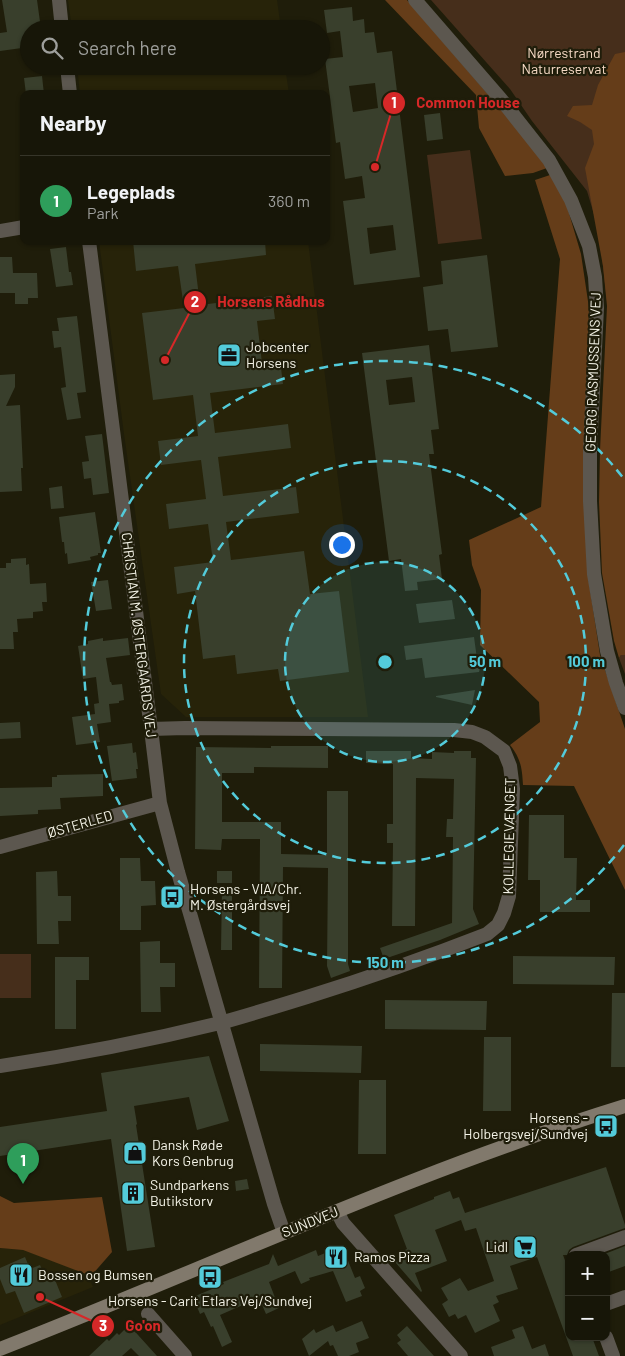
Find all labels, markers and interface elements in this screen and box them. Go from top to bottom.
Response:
search box [20,20,330,75]
icon: search [38,34,66,62]
text: Search here [78,36,177,59]
park label: Nørrestrand Naturreservat [522,44,607,77]
callout: Common House [381,88,530,118]
text: 1 [391,93,397,111]
text: Common House [416,93,520,111]
text: Nearby [40,110,106,135]
text: Legeplads [87,180,175,203]
text: 1 [53,191,59,210]
text: 360 m [268,191,310,210]
text: Park [87,203,118,222]
callout: Horsens Rådhus [182,287,334,317]
text: 2 [191,292,199,310]
text: Horsens Rådhus [217,292,325,310]
street label: GEORG RASMUSSENS VEJ [581,292,604,452]
place label: Jobcenter Horsens [246,338,309,371]
office icon: Jobcenter Horsens [216,342,242,368]
street label: CHRISTIAN M. ØSTERGAARDS VEJ [118,531,161,739]
your location [329,532,355,558]
text: 50 m [469,652,501,670]
text: 100 m [567,652,605,670]
centre of rings [376,653,394,671]
street label: KOLLEGIEVÆNGET [499,777,518,894]
street label: ØSTERLED [45,806,114,841]
place label: Horsens - VIA/Chr. M. Østergårdsvej [190,880,302,913]
bus stop icon: Horsens - VIA/Chr. M. Østergårdsvej [159,884,185,910]
text: 150 m [366,953,404,971]
place label: Horsens - Holbergsvej/Sundvej [463,1109,588,1142]
bus stop icon: Horsens - Holbergsvej/Sundvej [593,1113,619,1139]
place label: Dansk Røde Kors Genbrug [152,1136,234,1169]
shop icon: Dansk Røde Kors Genbrug [122,1140,148,1166]
pin: 1 [7,1143,39,1184]
place label: Sundparkens Butikstorv [150,1176,230,1209]
building icon: Sundparkens Butikstorv [120,1180,146,1206]
street label: SUNDVEJ [279,1203,341,1241]
supermarket icon: Lidl [512,1234,538,1260]
place label: Lidl [486,1238,508,1255]
restaurant icon: Ramos Pizza [323,1244,349,1270]
place label: Ramos Pizza [354,1248,430,1265]
map controls [565,1251,610,1341]
button: + [565,1251,610,1296]
restaurant icon: Bossen og Bumsen [8,1262,34,1288]
bus stop icon: Horsens - Carit Etlars Vej/Sundvej [197,1264,223,1290]
place label: Bossen og Bumsen [38,1266,153,1283]
place label: Horsens - Carit Etlars Vej/Sundvej [108,1292,312,1309]
button: − [565,1296,610,1341]
callout: Go'on [90,1311,170,1341]
text: 3 [99,1316,107,1334]
text: Go'on [125,1316,161,1334]

